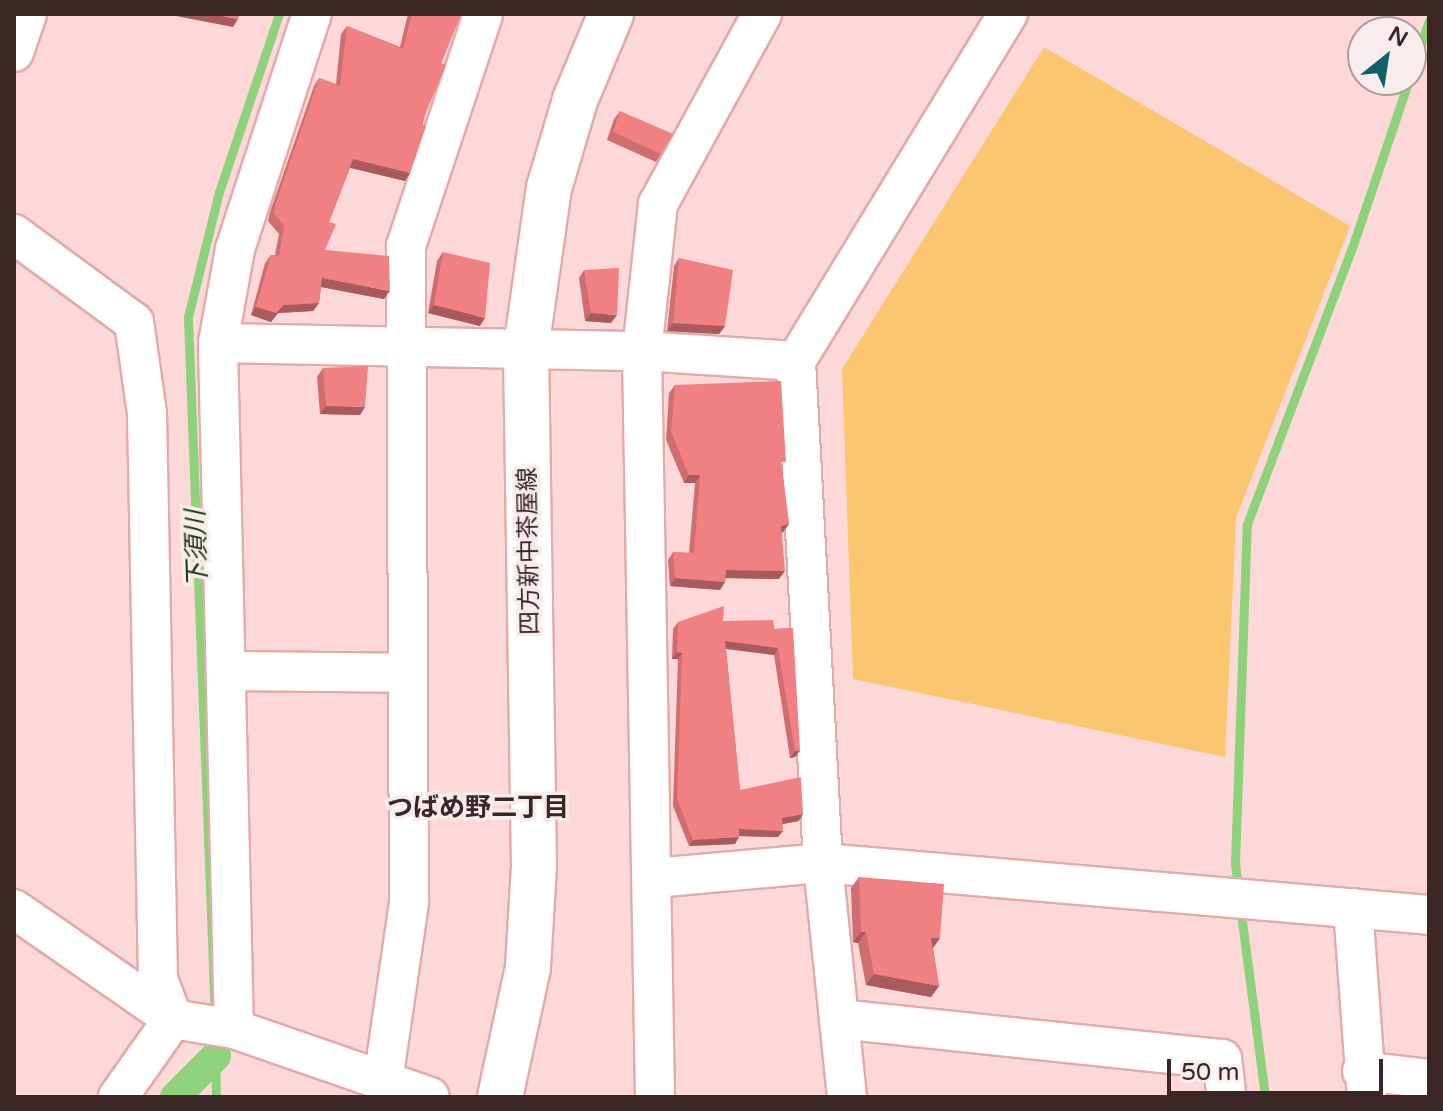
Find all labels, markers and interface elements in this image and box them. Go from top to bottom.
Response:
north arrow [1347,16,1427,96]
text: N [1384,21,1412,53]
street label: 四方新中茶屋線 [513,467,545,635]
water label: 下須川 [180,509,214,589]
district label: つばめ野二丁目 [387,792,569,824]
scale bar [1171,1043,1387,1093]
text: 50 m [1181,1058,1239,1087]

